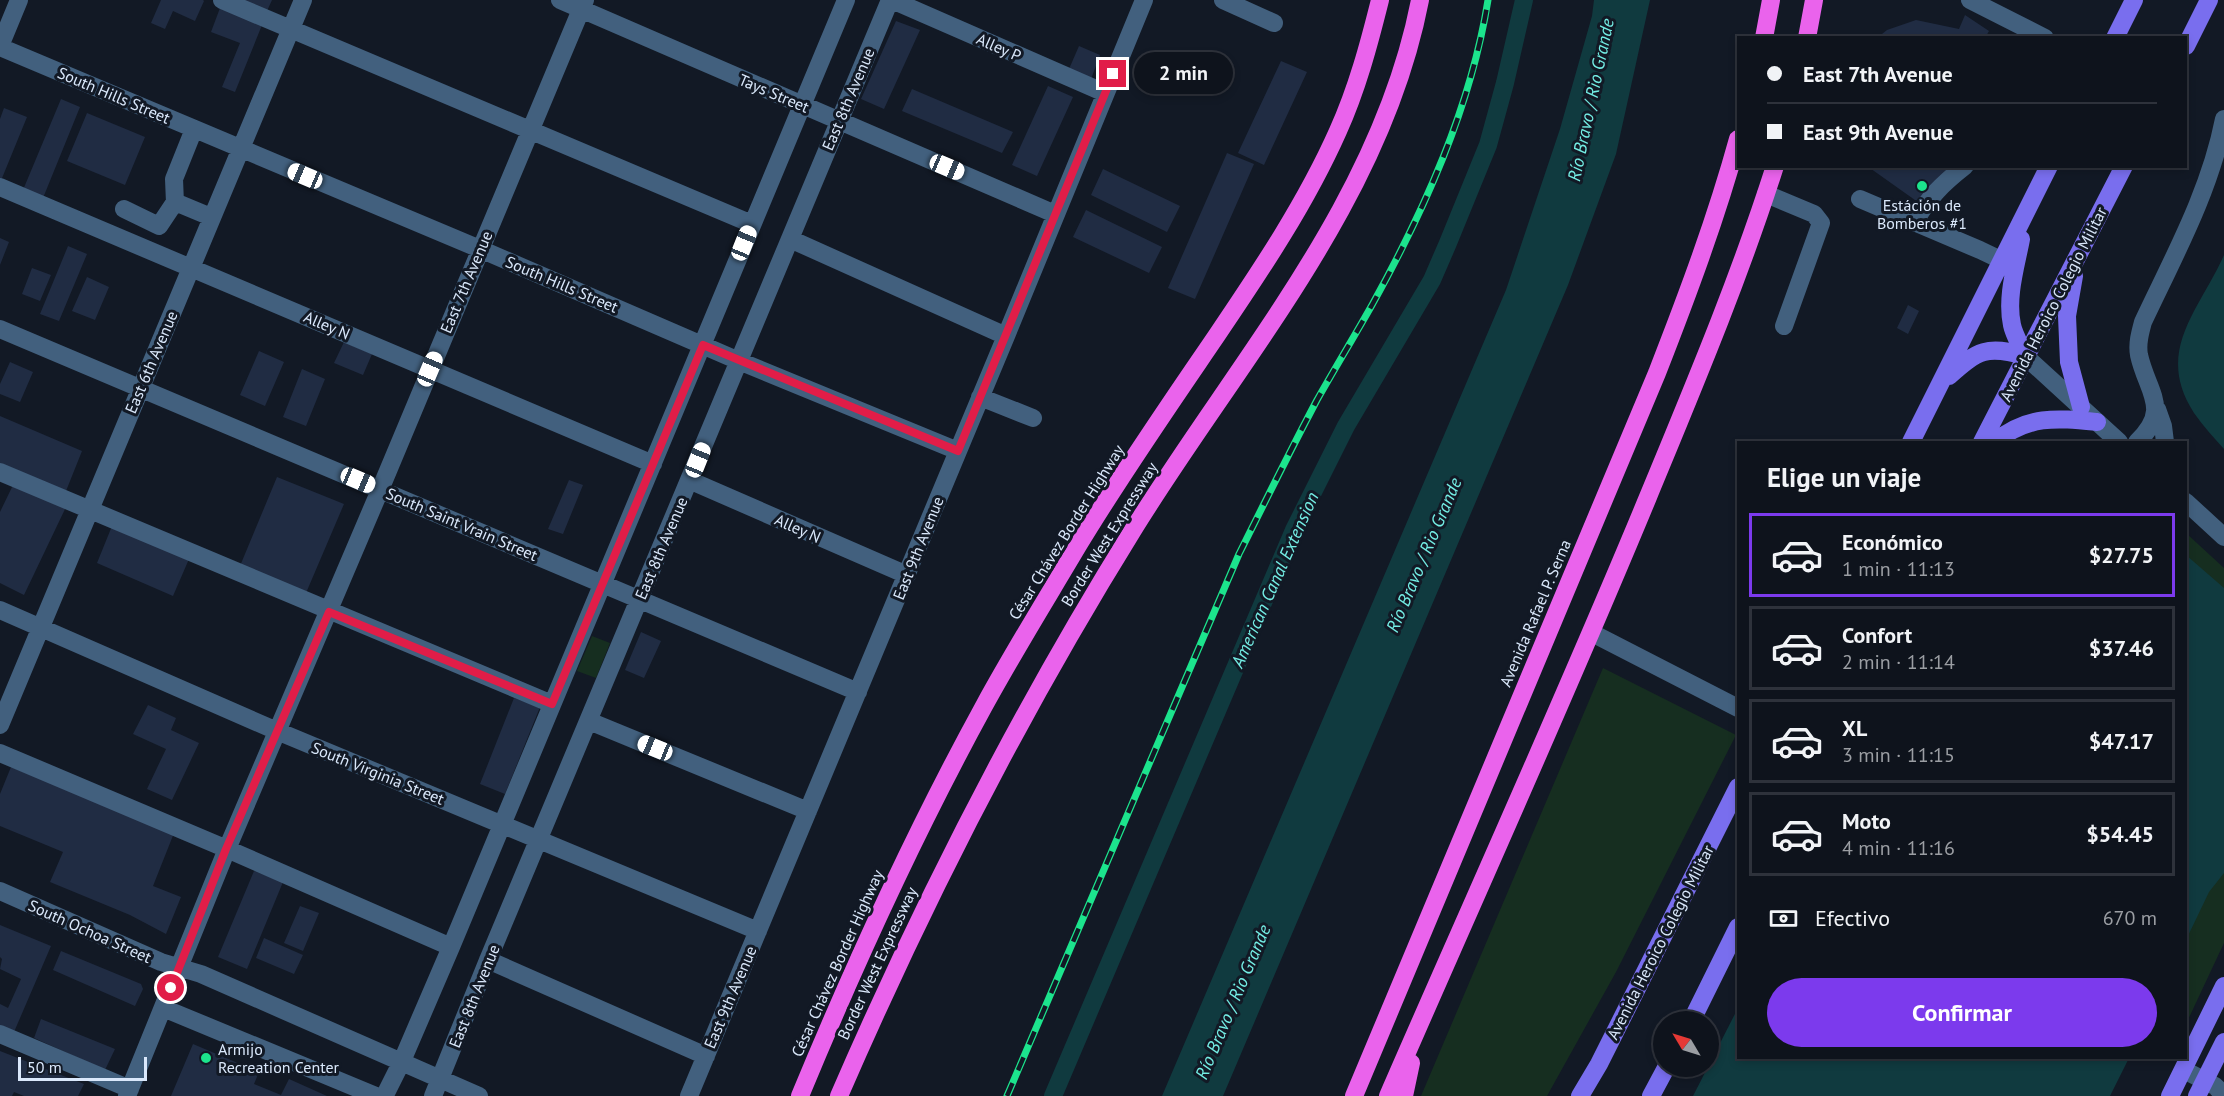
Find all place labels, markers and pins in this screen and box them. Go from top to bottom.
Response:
marker: Estáción de Bomberos #1 [1915,179,1929,193]
place label: Estáción de Bomberos #1 [1877,195,1967,233]
place label: Armijo Recreation Center [218,1039,340,1077]
marker: Armijo Recreation Center [199,1051,213,1065]

